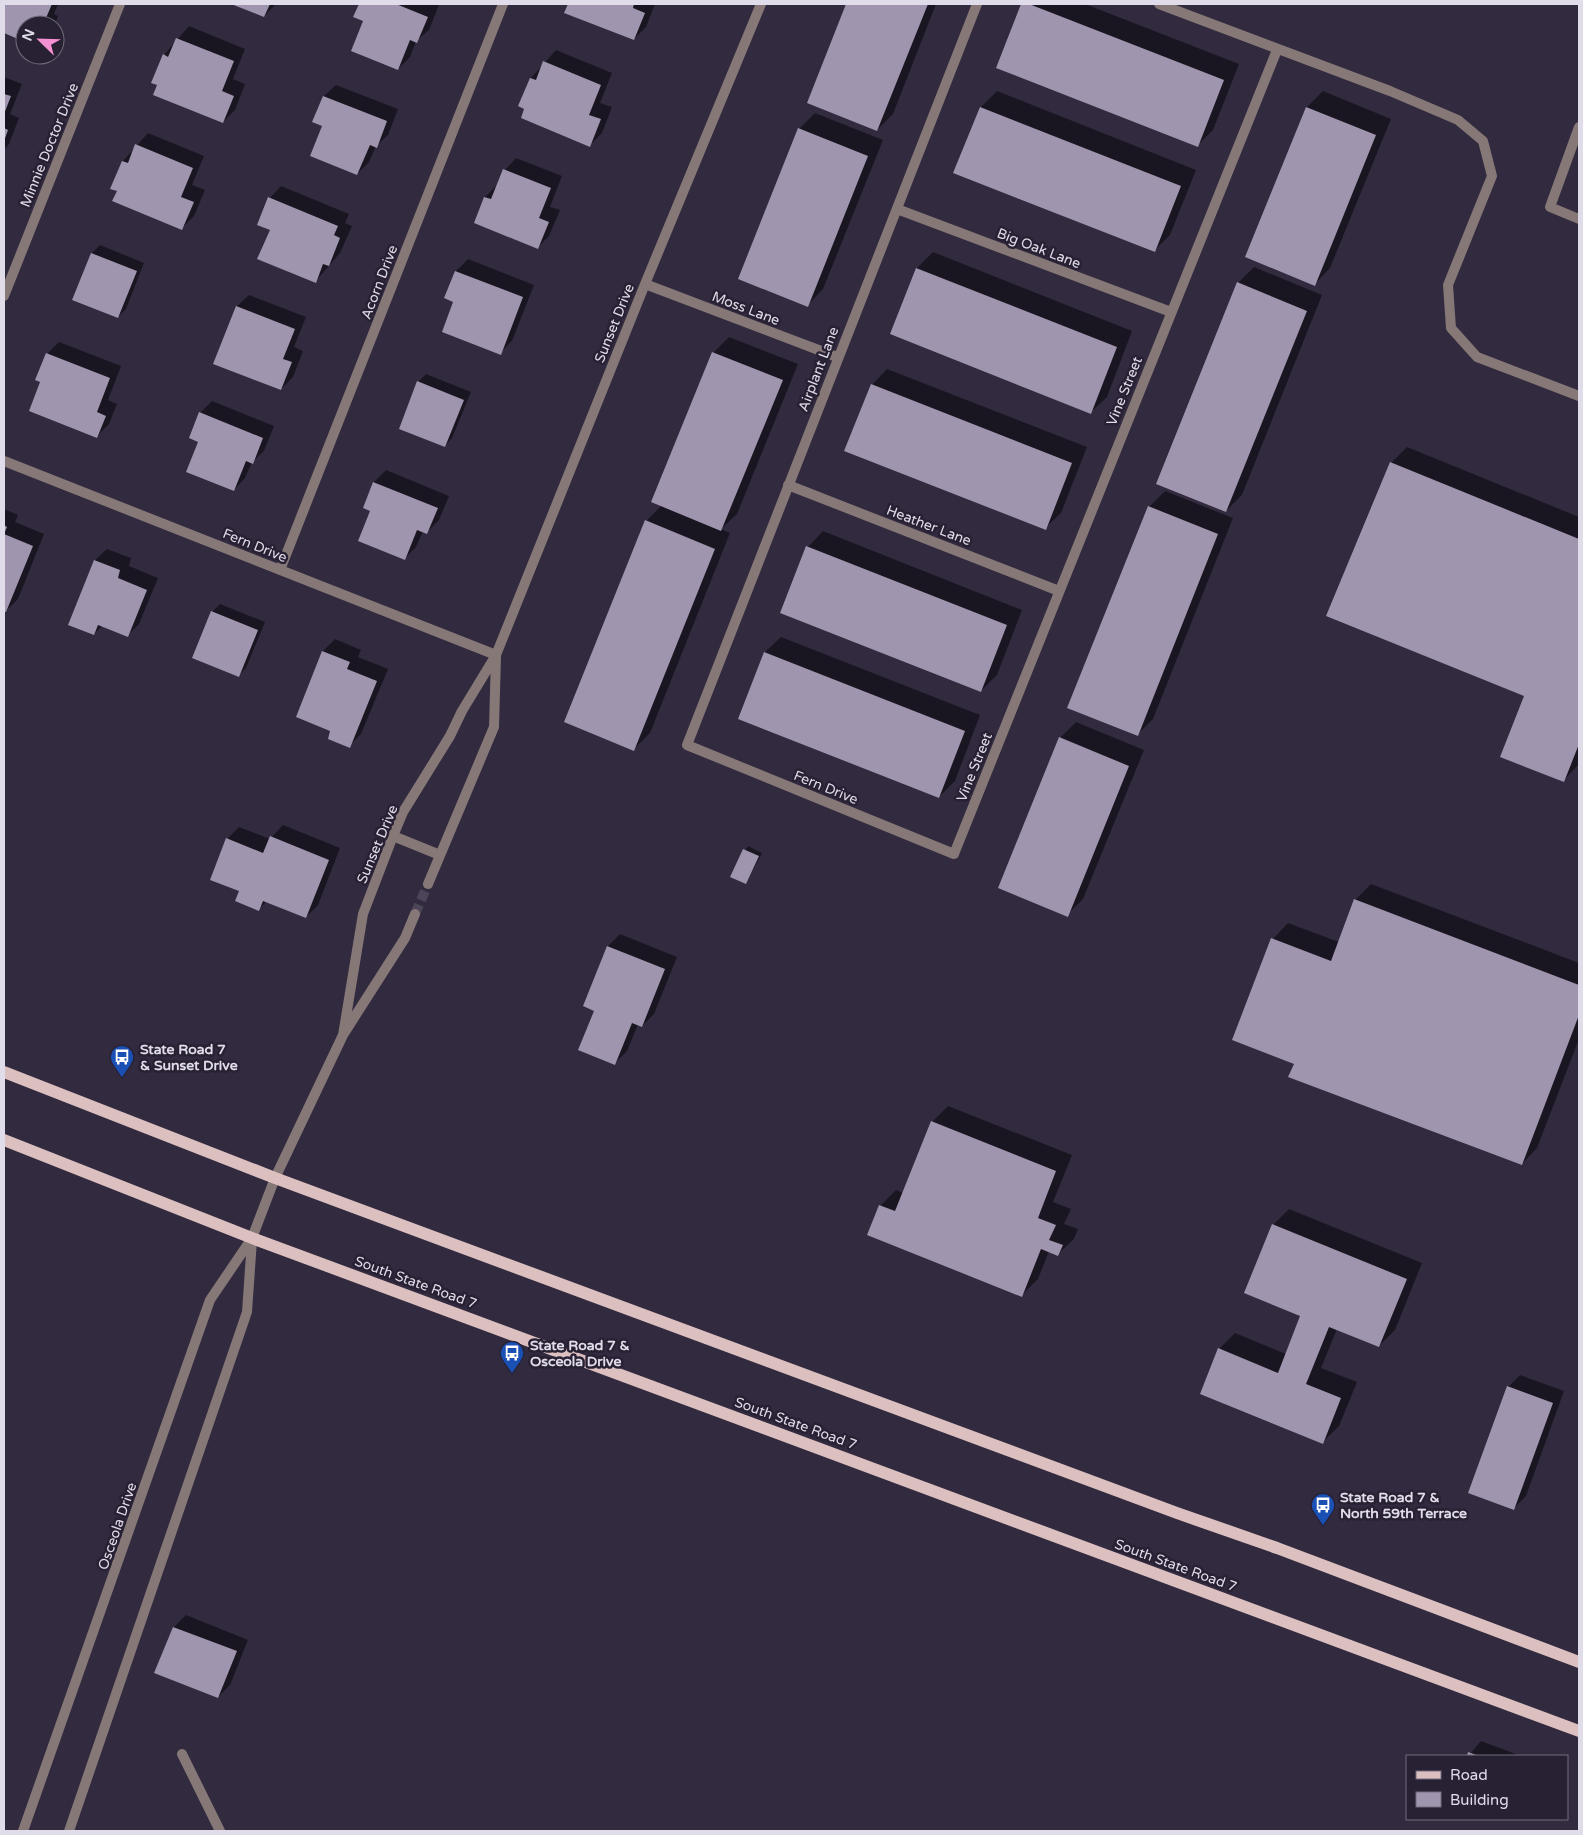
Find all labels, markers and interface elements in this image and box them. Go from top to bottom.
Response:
north arrow [15,15,65,65]
text: N [18,27,39,44]
street label: Minnie Doctor Drive [17,81,82,210]
street label: Big Oak Lane [995,225,1083,272]
street label: Acorn Drive [358,243,401,322]
street label: Sunset Drive [591,281,638,365]
street label: Moss Lane [709,288,782,329]
street label: Airplant Lane [795,324,842,414]
street label: Vine Street [1103,353,1146,428]
street label: Heather Lane [884,502,974,549]
street label: Fern Drive [220,525,290,566]
street label: Vine Street [953,729,996,804]
street label: Fern Drive [791,767,861,808]
street label: Sunset Drive [353,802,402,886]
place label: State Road 7 & Sunset Drive [140,1041,238,1074]
bus stop icon: State Road 7 & Sunset Drive [109,1044,135,1078]
street label: South State Road 7 [352,1252,479,1313]
place label: State Road 7 & Osceola Drive [530,1337,630,1370]
bus stop icon: State Road 7 & Osceola Drive [499,1340,525,1374]
street label: South State Road 7 [732,1393,859,1454]
street label: Osceola Drive [95,1480,140,1572]
place label: State Road 7 & North 59th Terrace [1340,1489,1467,1522]
bus stop icon: State Road 7 & North 59th Terrace [1310,1492,1336,1526]
street label: South State Road 7 [1112,1535,1239,1596]
legend [1406,1755,1568,1820]
text: Road [1450,1766,1488,1784]
text: Building [1450,1791,1509,1809]

